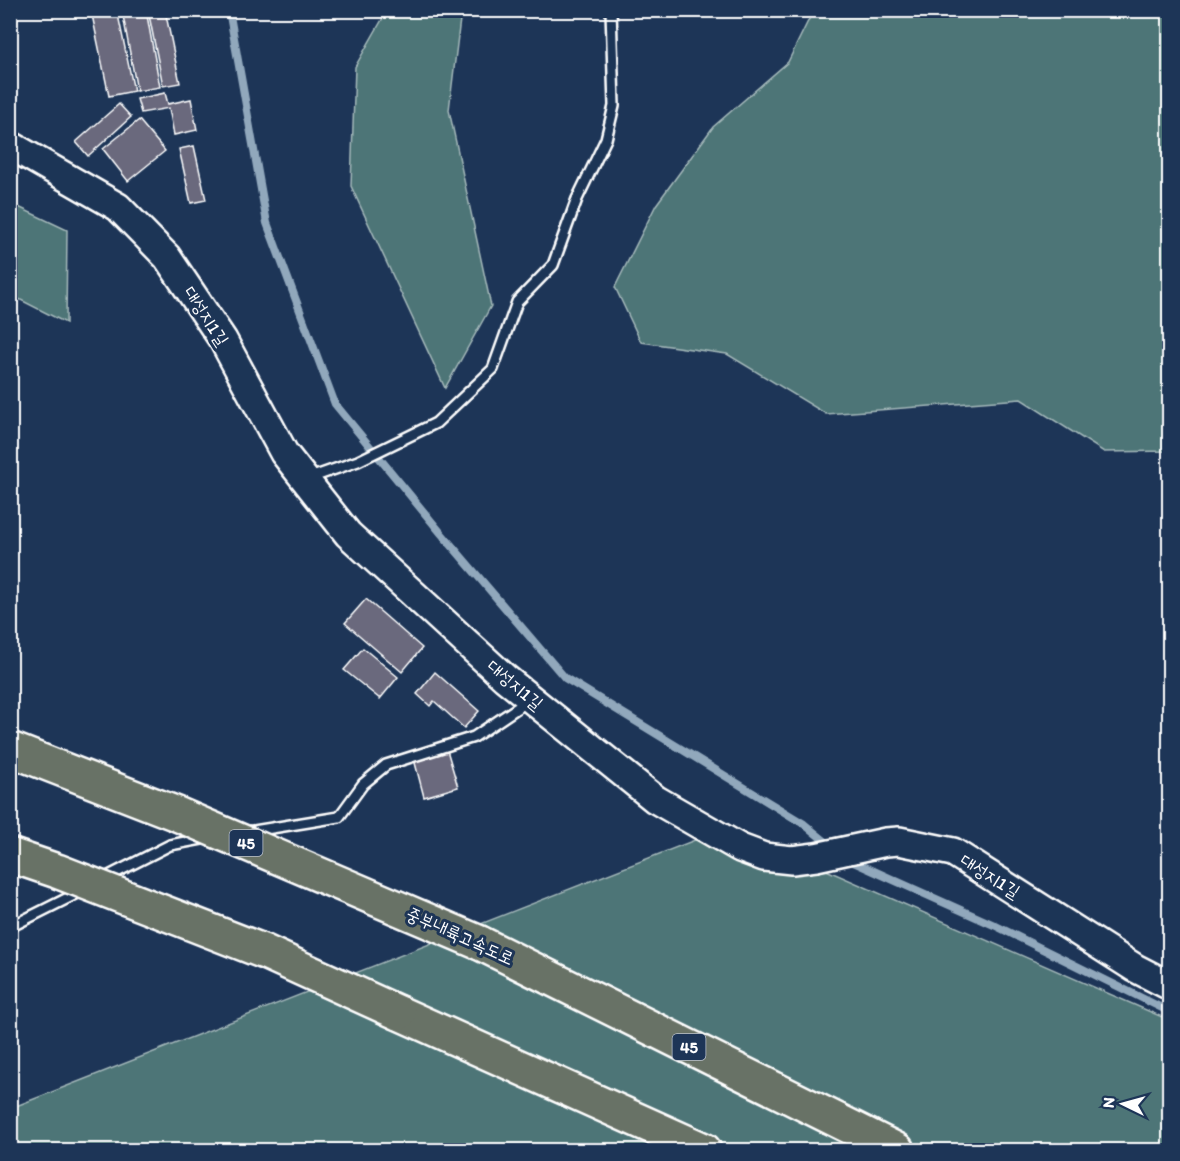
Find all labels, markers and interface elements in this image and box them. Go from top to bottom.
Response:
street label: 대성지1길 [179,282,234,350]
street label: 대성지1길 [483,655,548,715]
road number: 45 [230,830,262,856]
street label: 대성지1길 [956,849,1024,903]
street label: 중부내륙고속도로 [403,902,517,970]
road number: 45 [672,1034,706,1060]
north arrow [1093,1074,1153,1134]
text: N [1099,1097,1118,1109]

